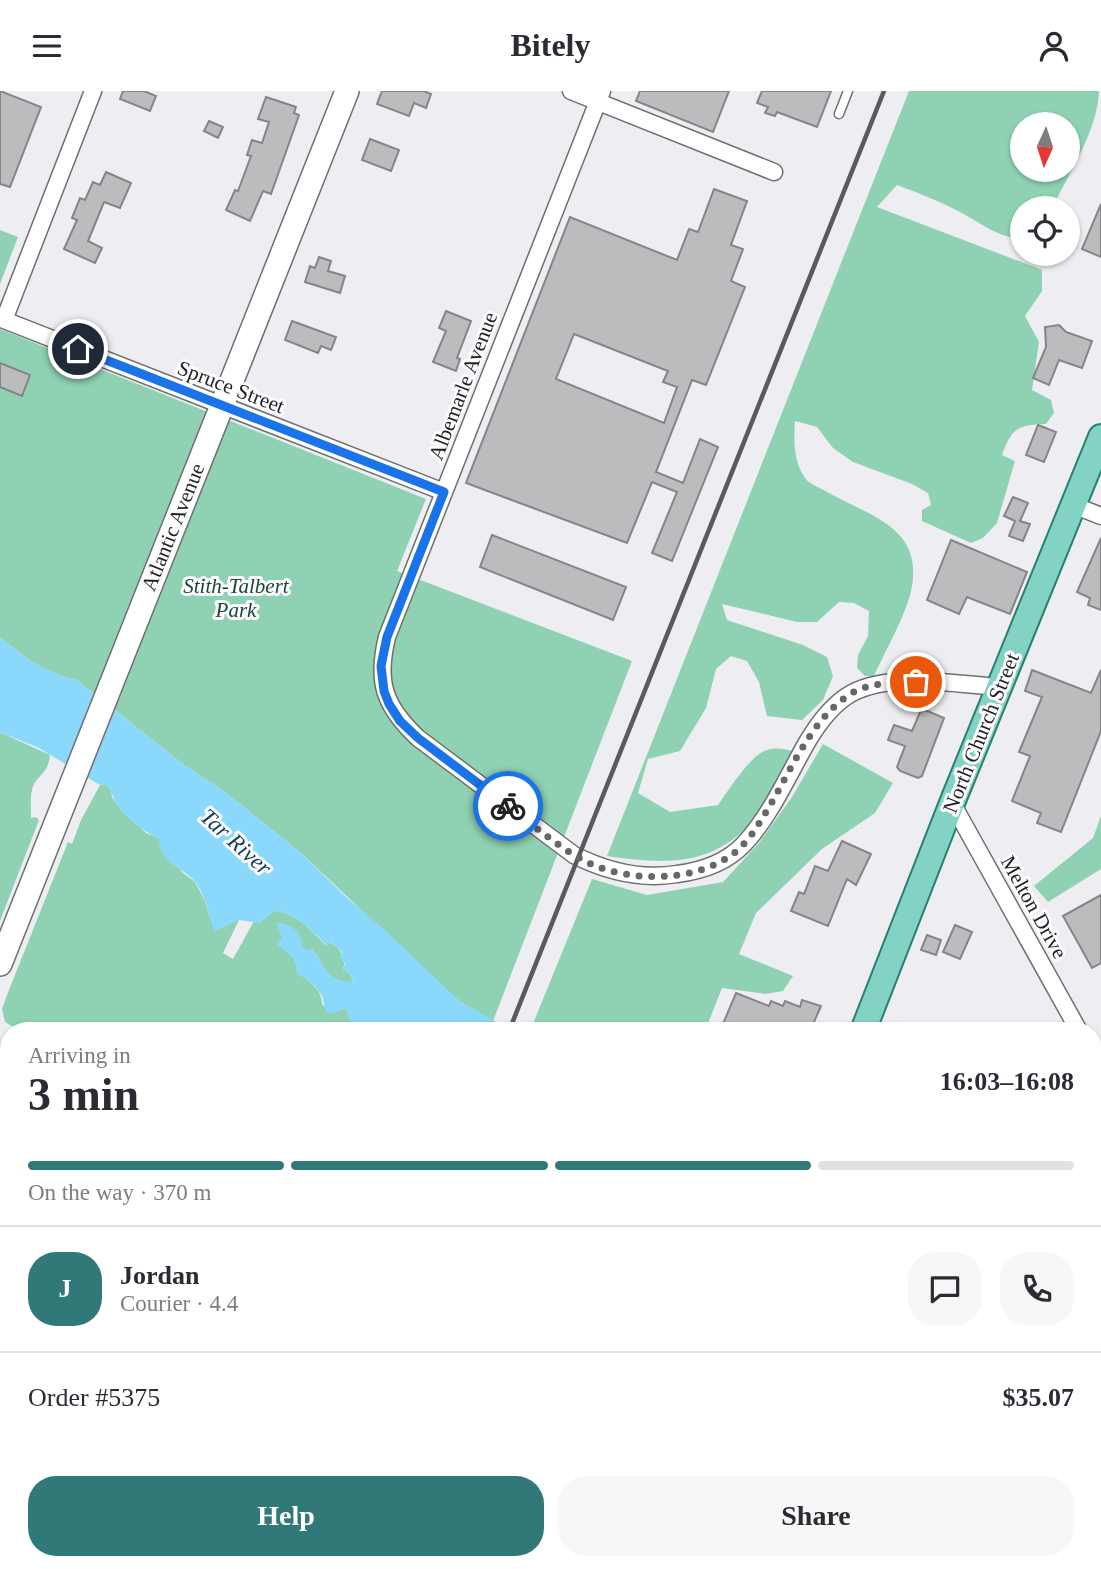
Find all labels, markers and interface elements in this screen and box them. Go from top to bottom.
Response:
icon: menu [28,27,66,65]
text: Bitely [511,27,590,63]
icon: person [1035,27,1073,65]
north arrow [1010,112,1080,182]
map controls [1010,112,1080,266]
button: locate [1010,196,1080,266]
street label: Albemarle Avenue [424,309,502,463]
pin [48,319,108,379]
icon: home [59,330,97,368]
street label: Spruce Street [174,356,288,418]
street label: Atlantic Avenue [136,460,210,594]
park label: Stith-Talbert Park [183,574,290,622]
street label: North Church Street [938,649,1024,816]
pin [886,652,946,712]
icon: bag [897,663,935,701]
courier [473,771,543,841]
icon: bike [489,787,527,825]
water label: Tar River [195,804,277,881]
street label: Melton Drive [996,851,1072,963]
text: Arriving in [28,1043,131,1068]
text: 16:03–16:08 [940,1067,1074,1096]
text: 3 min [28,1069,139,1120]
text: On the way · 370 m [28,1180,211,1205]
button: chat [908,1252,982,1326]
button: phone [1000,1252,1074,1326]
text: Jordan [120,1261,199,1290]
text: J [59,1274,72,1303]
text: Courier · 4.4 [120,1291,238,1316]
text: Order #5375 [28,1383,160,1412]
text: $35.07 [1003,1383,1074,1412]
button: Help [28,1476,544,1556]
button: Share [558,1476,1074,1556]

